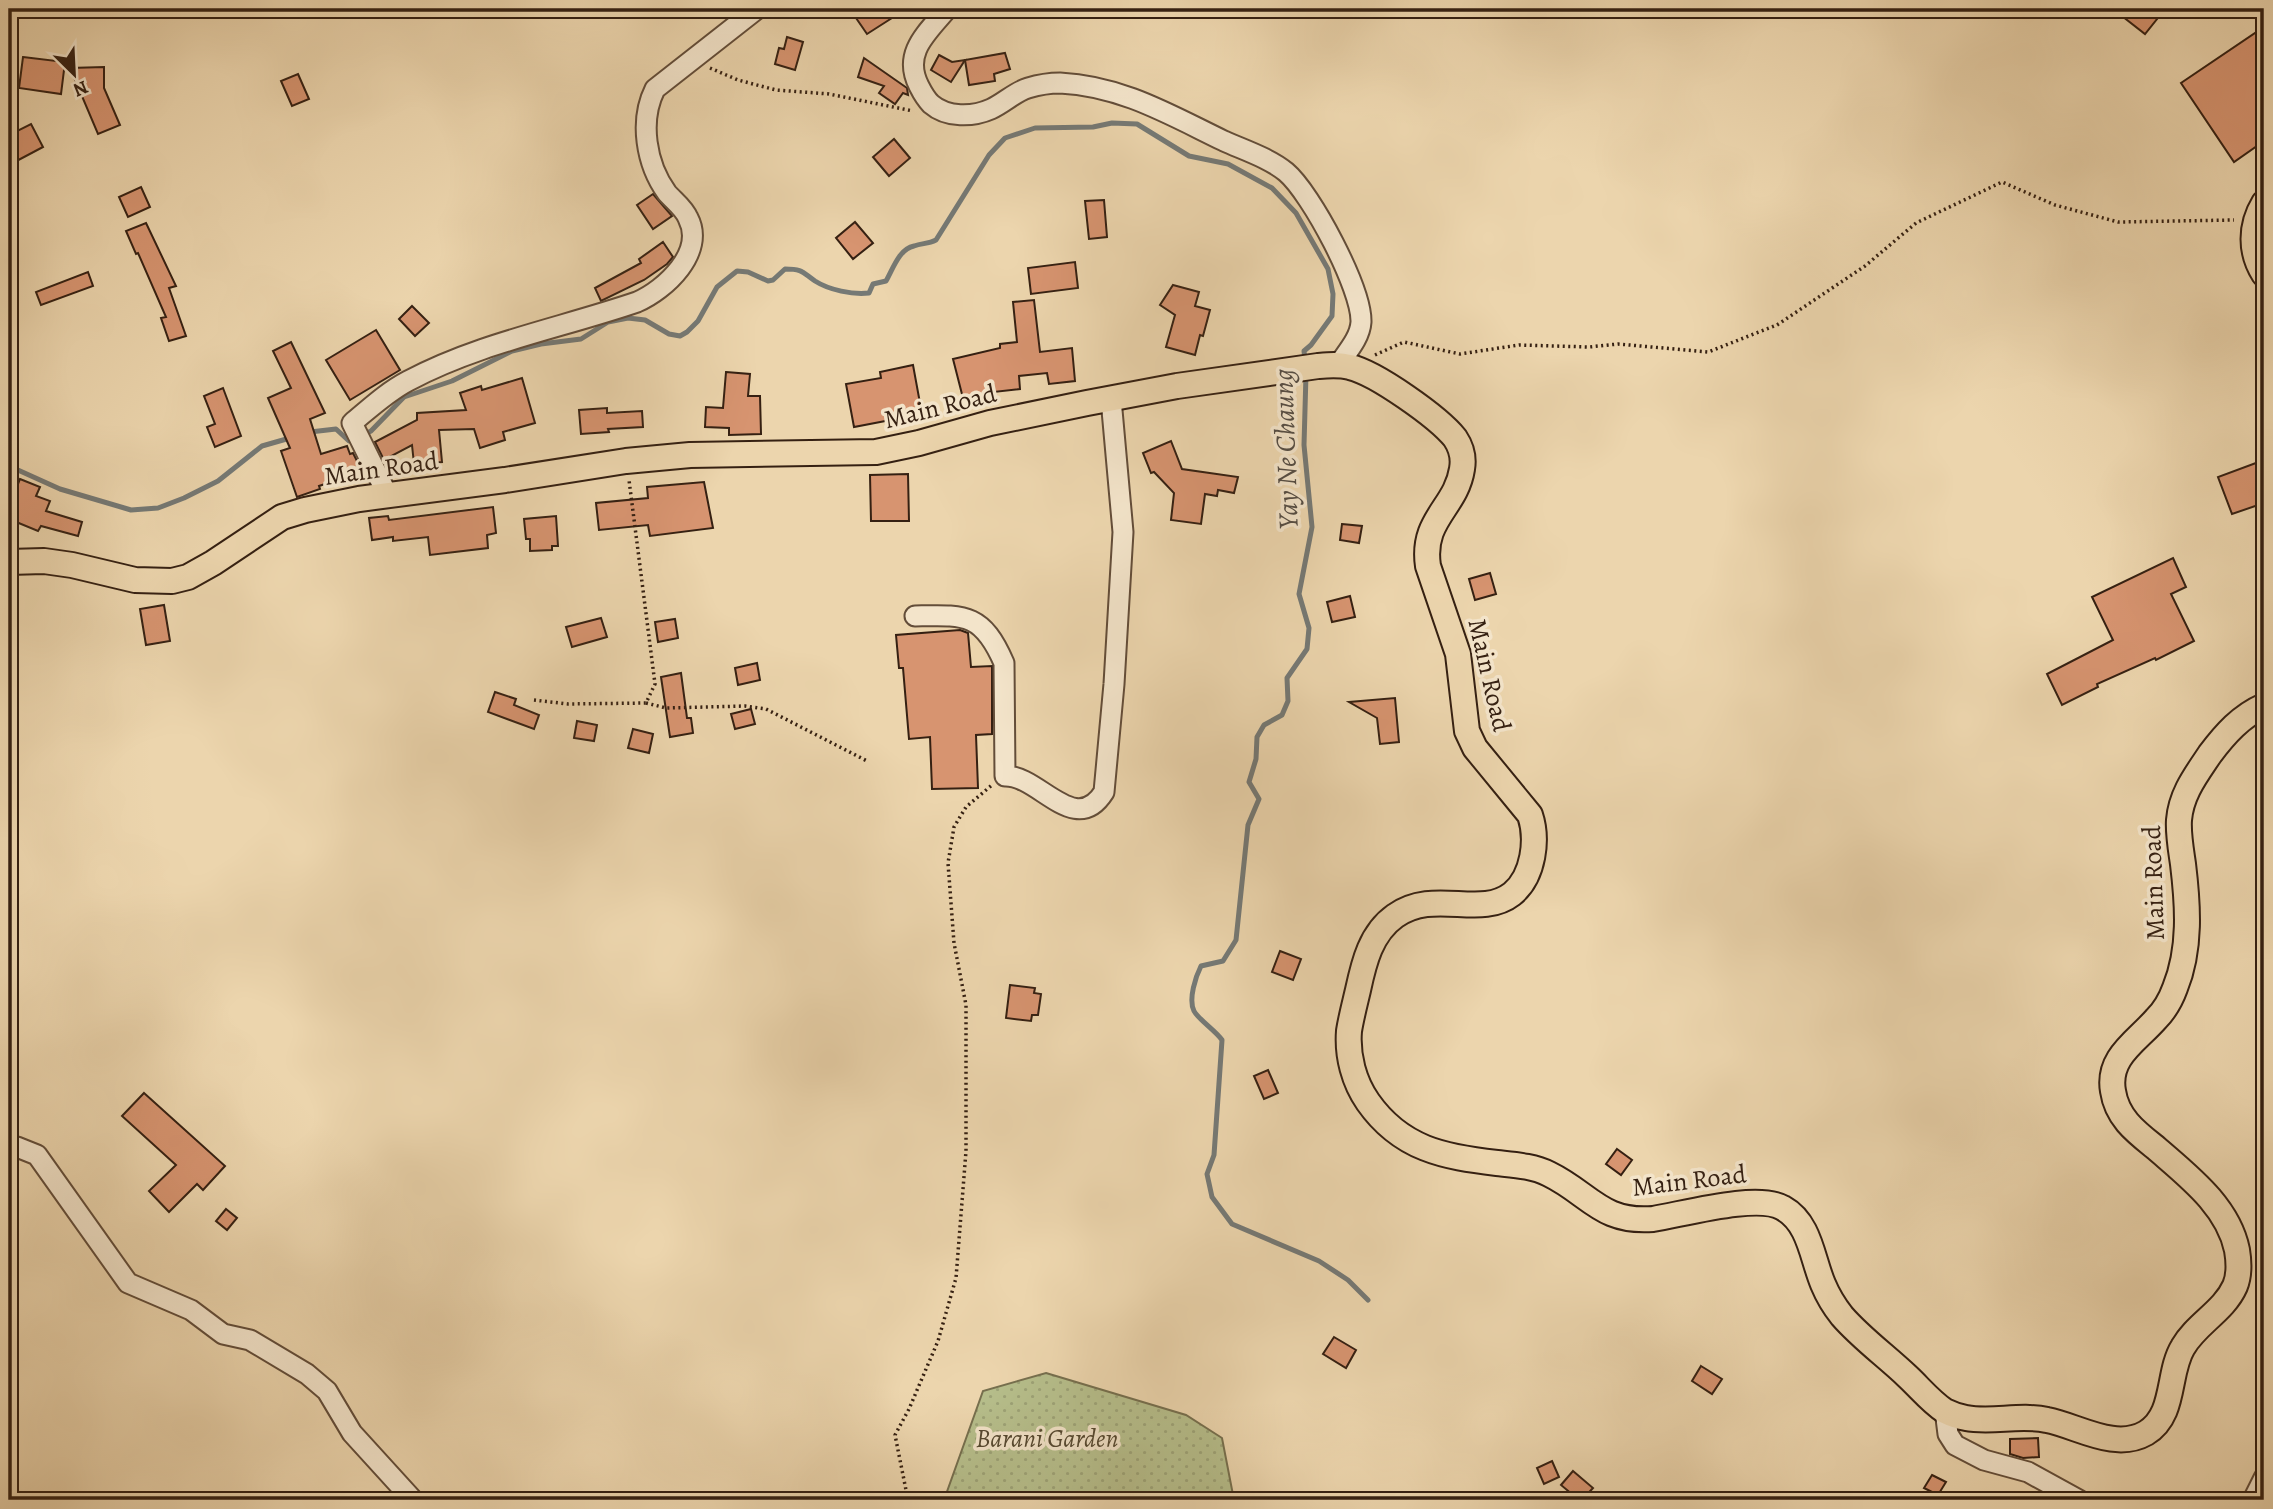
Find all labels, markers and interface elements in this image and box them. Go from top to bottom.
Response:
north arrow [38,38,108,108]
text: N [69,74,92,103]
water label: Yay Ne Chaung [1264,368,1308,530]
street label: Main Road [880,376,1000,437]
street label: Main Road [322,443,440,494]
street label: Main Road [1460,615,1519,735]
street label: Main Road [2134,825,2173,941]
street label: Main Road [1630,1156,1748,1205]
park label: Barani Garden [976,1421,1118,1456]

